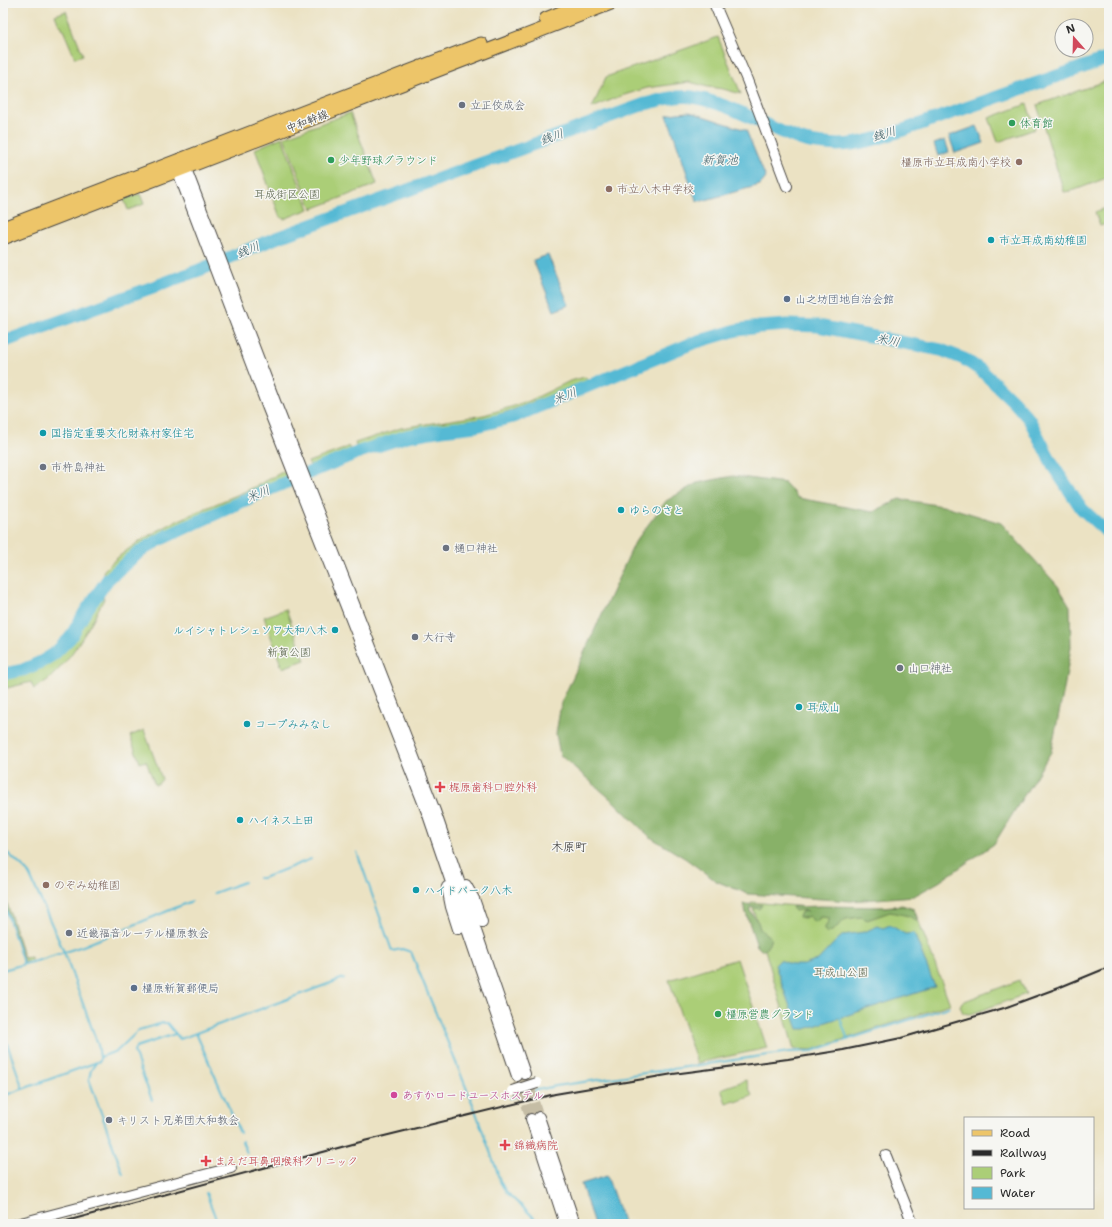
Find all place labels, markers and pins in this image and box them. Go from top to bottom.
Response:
place label: 立正佼成会 [470,98,525,113]
marker: 立正佼成会 [457,100,467,110]
place label: 体育館 [1020,116,1053,131]
marker: 体育館 [1007,118,1017,128]
place label: 少年野球グラウンド [339,153,438,168]
marker: 少年野球グラウンド [326,155,336,165]
place label: 橿原市立耳成南小学校 [901,155,1011,170]
marker: 橿原市立耳成南小学校 [1014,157,1024,167]
place label: 市立八木中学校 [617,182,694,197]
marker: 市立八木中学校 [604,184,614,194]
place label: 市立耳成南幼稚園 [999,233,1087,248]
marker: 市立耳成南幼稚園 [986,235,996,245]
place label: 山之坊団地自治会館 [795,292,894,307]
marker: 山之坊団地自治会館 [782,294,792,304]
place label: 国指定重要文化財森村家住宅 [51,426,194,441]
marker: 国指定重要文化財森村家住宅 [38,428,48,438]
place label: 市杵島神社 [51,460,106,475]
marker: 市杵島神社 [38,462,48,472]
place label: ゆらのさと [629,503,684,518]
marker: ゆらのさと [616,505,626,515]
place label: 樋口神社 [454,541,498,556]
marker: 樋口神社 [441,543,451,553]
place label: ルイシャトレシェソワ大和八木 [173,623,327,638]
marker: ルイシャトレシェソワ大和八木 [330,625,340,635]
place label: 大行寺 [423,630,456,645]
marker: 大行寺 [410,632,420,642]
place label: 山口神社 [908,661,952,676]
marker: 山口神社 [895,663,905,673]
place label: 耳成山 [807,700,840,715]
marker: 耳成山 [794,702,804,712]
place label: コープみみなし [255,717,332,732]
marker: コープみみなし [242,719,252,729]
place label: 梶原歯科口腔外科 [449,780,537,795]
marker: 梶原歯科口腔外科 [434,781,446,793]
place label: ハイネス上田 [248,813,314,828]
marker: ハイネス上田 [235,815,245,825]
place label: のぞみ幼稚園 [54,878,120,893]
marker: のぞみ幼稚園 [41,880,51,890]
place label: ハイドパーク八木 [424,883,512,898]
marker: ハイドパーク八木 [411,885,421,895]
place label: 近畿福音ルーテル橿原教会 [77,926,209,941]
marker: 近畿福音ルーテル橿原教会 [64,928,74,938]
place label: 橿原新賀郵便局 [142,981,219,996]
marker: 橿原新賀郵便局 [129,983,139,993]
place label: 橿原営農グランド [726,1007,814,1022]
marker: 橿原営農グランド [713,1009,723,1019]
place label: あすかロードユースホステル [402,1088,544,1103]
marker: あすかロードユースホステル [389,1090,399,1100]
place label: キリスト兄弟団大和教会 [117,1113,239,1128]
marker: キリスト兄弟団大和教会 [104,1115,114,1125]
place label: 錦織病院 [514,1138,558,1153]
marker: 錦織病院 [499,1139,511,1151]
place label: まえだ耳鼻咽喉科クリニック [215,1154,358,1169]
marker: まえだ耳鼻咽喉科クリニック [200,1155,212,1167]

